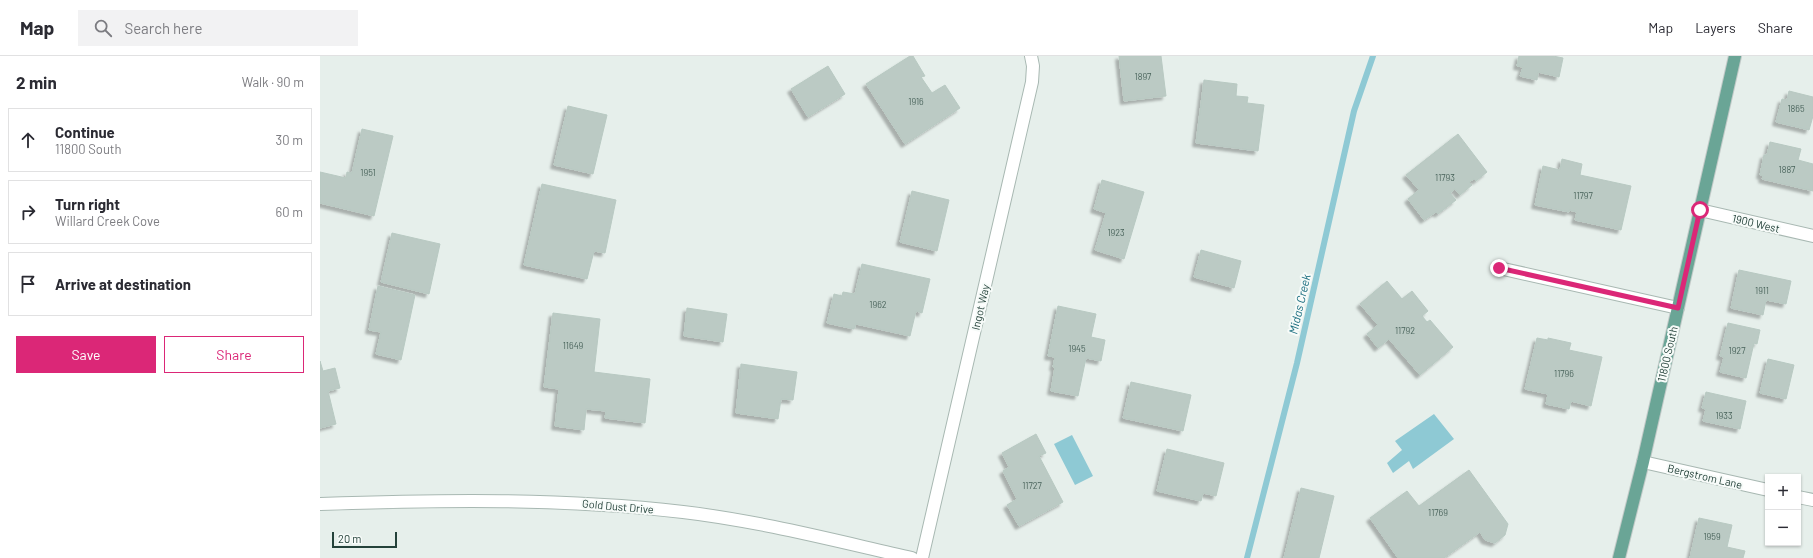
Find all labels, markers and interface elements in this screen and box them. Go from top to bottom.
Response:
search box [78,10,358,46]
text: Map [20,16,54,39]
icon: search [92,17,114,39]
text: Search here [124,19,202,37]
text: Map [1648,19,1673,36]
text: Layers [1695,19,1736,36]
text: Share [1758,19,1793,36]
house number: 1897 [1135,71,1152,82]
text: 2 min [16,72,57,92]
text: Walk · 90 m [242,74,304,90]
house number: 1916 [908,96,924,107]
house number: 1865 [1787,103,1805,114]
text: Continue [55,123,115,141]
icon: ahead [17,129,39,151]
text: 30 m [276,132,303,148]
text: 11800 South [55,141,122,157]
house number: 1887 [1779,164,1796,175]
house number: 1951 [360,167,376,178]
house number: 11793 [1435,172,1455,183]
house number: 11797 [1573,190,1594,201]
text: Turn right [55,195,120,213]
icon: right [17,201,39,223]
route start [1691,201,1709,219]
text: 60 m [276,204,303,220]
street label: 1900 West [1731,211,1781,235]
text: Willard Creek Cove [55,213,160,229]
house number: 1923 [1107,227,1125,238]
route end [1490,259,1508,277]
water label: Midas Creek [1285,272,1313,335]
icon: arrive [17,273,39,295]
text: Arrive at destination [55,275,191,293]
street label: Ingot Way [968,283,992,331]
house number: 1911 [1755,285,1769,296]
house number: 1962 [869,299,887,310]
house number: 11792 [1395,325,1415,336]
street label: 11800 South [1654,325,1680,383]
button: Save [16,336,156,373]
button: Share [164,336,304,373]
house number: 11649 [563,340,584,351]
house number: 1945 [1068,343,1086,354]
house number: 1927 [1729,345,1746,356]
house number: 11796 [1554,368,1574,379]
house number: 1933 [1715,410,1733,421]
street label: Bergstrom Lane [1666,461,1744,491]
map controls [1765,474,1801,546]
button: + [1765,474,1801,510]
house number: 11727 [1022,480,1043,491]
street label: Gold Dust Drive [582,496,655,516]
house number: 11769 [1428,507,1448,518]
button: − [1765,510,1801,546]
scale bar [332,530,397,549]
house number: 1959 [1703,531,1721,542]
text: 20 m [338,532,361,545]

